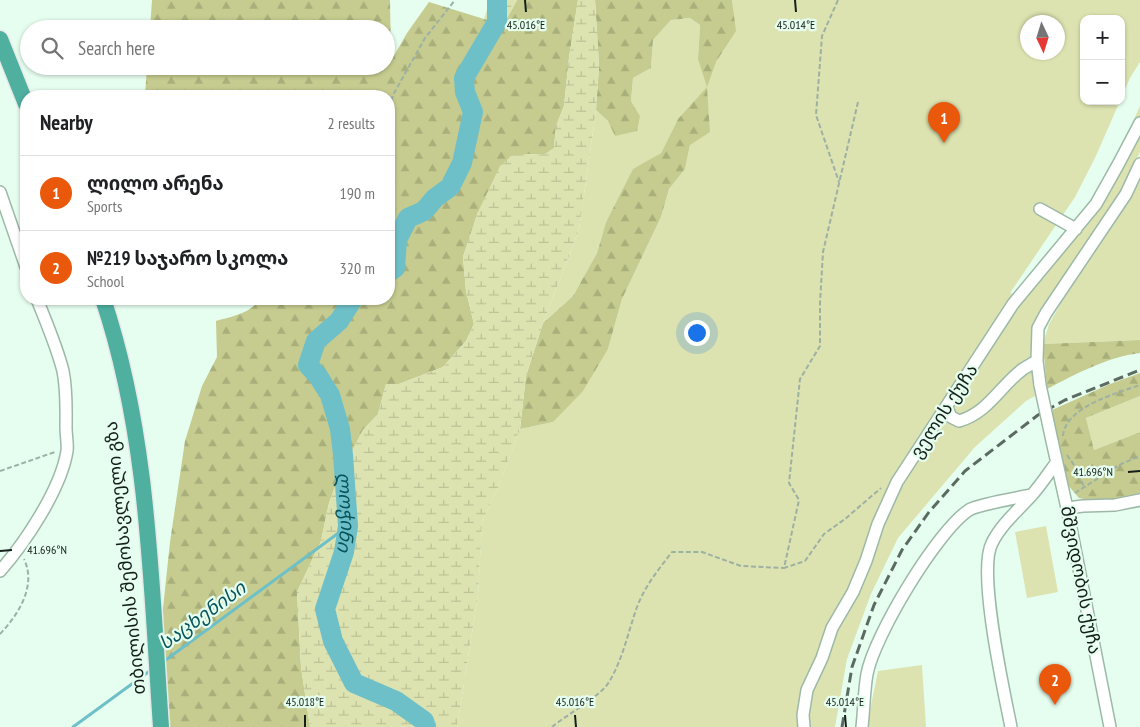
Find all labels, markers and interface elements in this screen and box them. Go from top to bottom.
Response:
north arrow [1020,15,1065,60]
map controls [1080,15,1125,105]
button: + [1080,15,1125,60]
text: 45.016°E [507,17,545,32]
text: 45.014°E [777,17,815,32]
search box [20,20,395,75]
icon: search [38,34,66,62]
text: Search here [78,36,155,60]
button: − [1080,60,1125,105]
pin: 1 [928,102,960,143]
text: Nearby [40,109,93,136]
text: 2 results [328,113,375,133]
text: ლილო არენა [87,171,224,195]
text: 1 [52,183,60,203]
text: 190 m [340,183,375,203]
text: Sports [87,196,122,216]
text: №219 საჯარო სკოლა [87,246,288,270]
text: 2 [52,258,60,278]
text: 320 m [340,258,375,278]
text: School [87,271,124,291]
your location [684,320,710,346]
street label: ველის ქუჩა [905,359,983,462]
street label: თბილისის შემოსავლელი გზა [99,420,150,696]
text: 41.696°N [1073,464,1113,479]
water label: ლოჭინი [332,471,360,555]
street label: მშვიდობის ქუჩა [1056,504,1107,656]
text: 41.696°N [27,542,67,557]
water label: საცხენისი [154,575,251,655]
pin: 2 [1039,664,1071,705]
text: 45.018°E [286,694,324,709]
text: 45.016°E [556,694,594,709]
text: 45.014°E [826,694,864,709]

